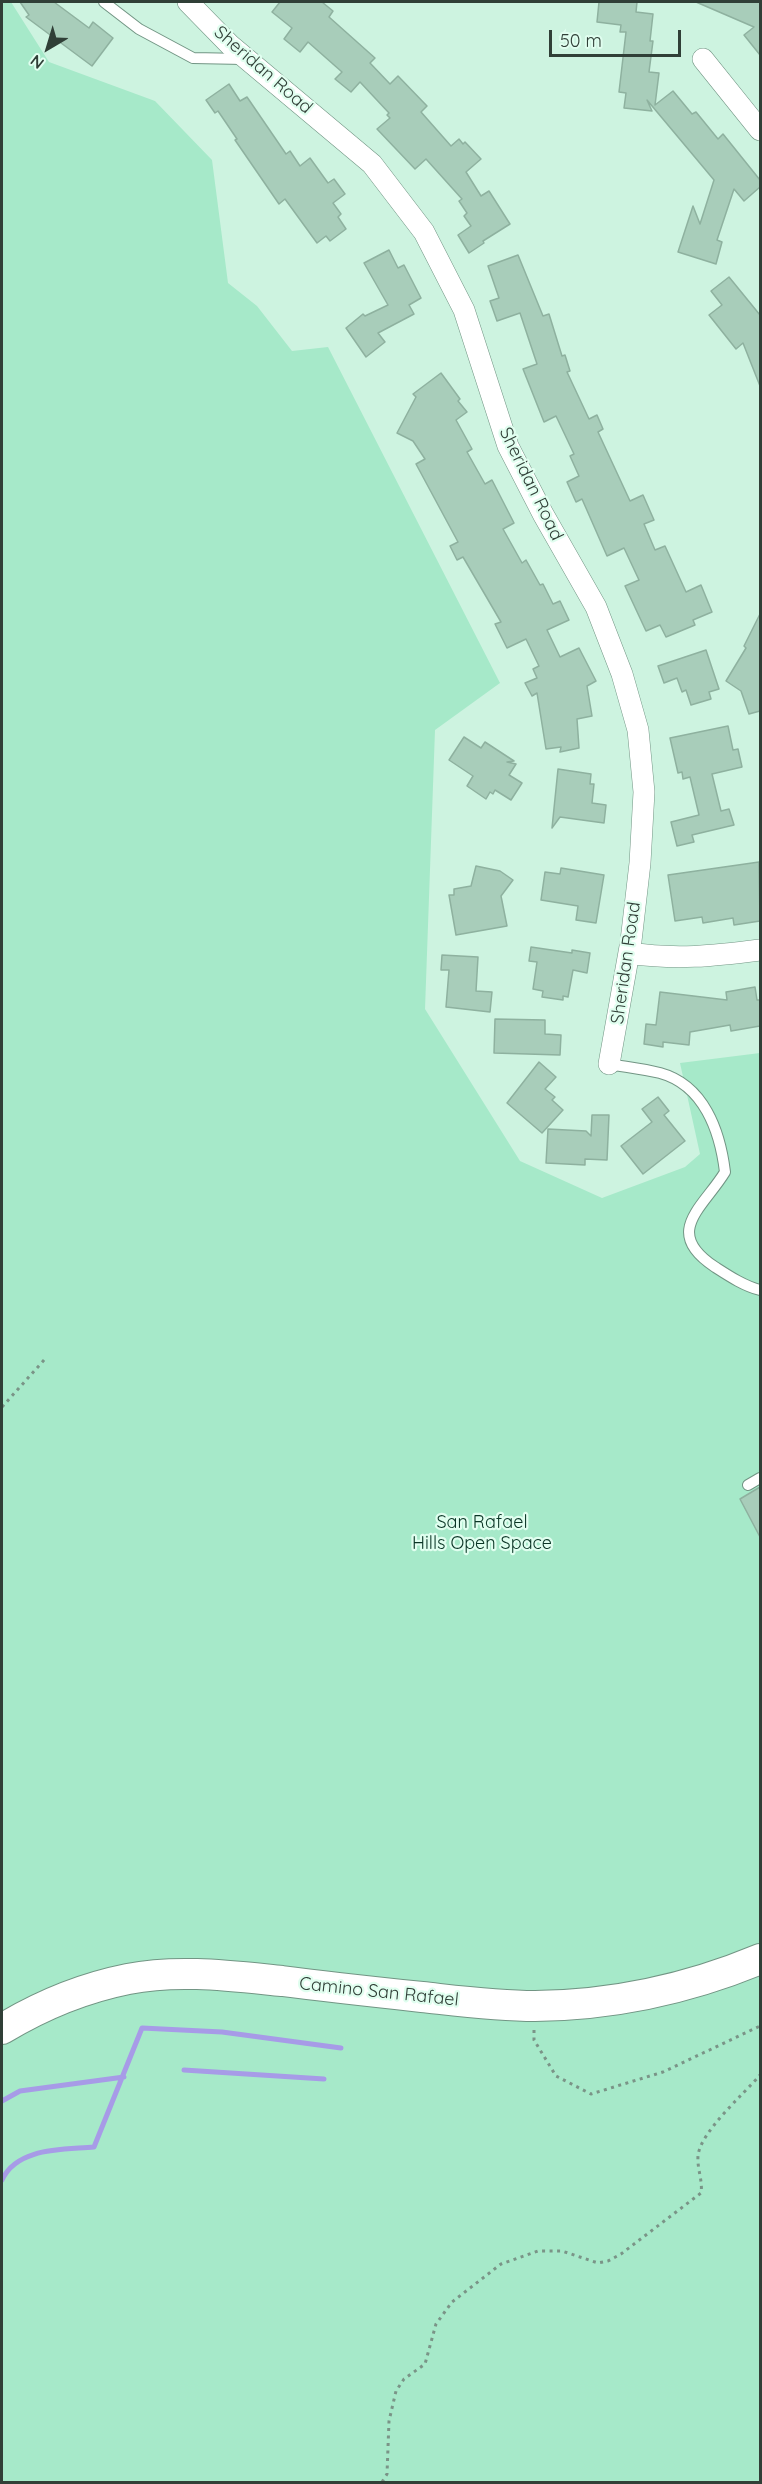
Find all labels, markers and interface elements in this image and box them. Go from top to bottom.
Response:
north arrow [18,18,78,78]
scale bar [552,18,684,56]
street label: Sheridan Road [209,21,317,119]
text: 50 m [560,29,602,52]
text: N [26,51,48,74]
street label: Sheridan Road [494,424,568,544]
street label: Sheridan Road [607,901,645,1025]
park label: San Rafael Hills Open Space [412,1512,552,1555]
street label: Camino San Rafael [298,1973,460,2011]

